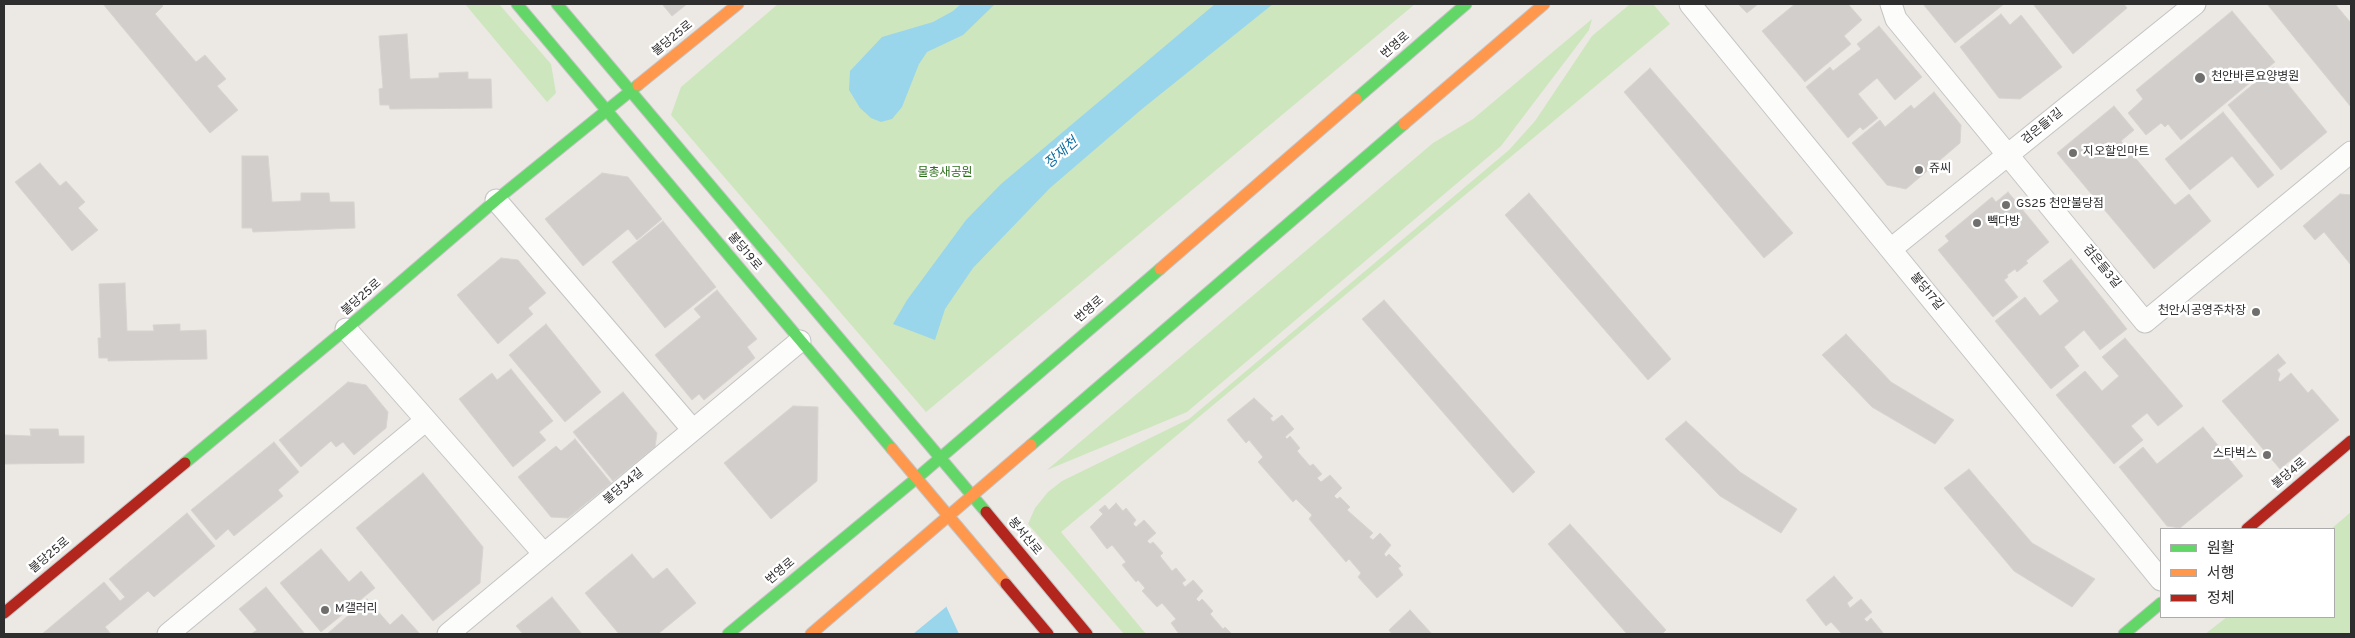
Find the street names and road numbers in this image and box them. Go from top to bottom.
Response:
street label: 불당25로 [650,18,696,60]
street label: 번영로 [1379,30,1413,62]
street label: 검은들1길 [2020,106,2066,148]
street label: 불당19로 [724,230,764,274]
street label: 검은들3길 [2079,243,2123,291]
street label: 불당17길 [1907,270,1945,314]
street label: 불당25로 [339,277,385,319]
street label: 번영로 [1073,294,1107,326]
street label: 불당4로 [2270,455,2310,493]
street label: 불당34길 [601,466,647,508]
street label: 봉서산로 [1004,515,1044,559]
street label: 불당25로 [27,535,73,577]
street label: 번영로 [764,556,798,588]

